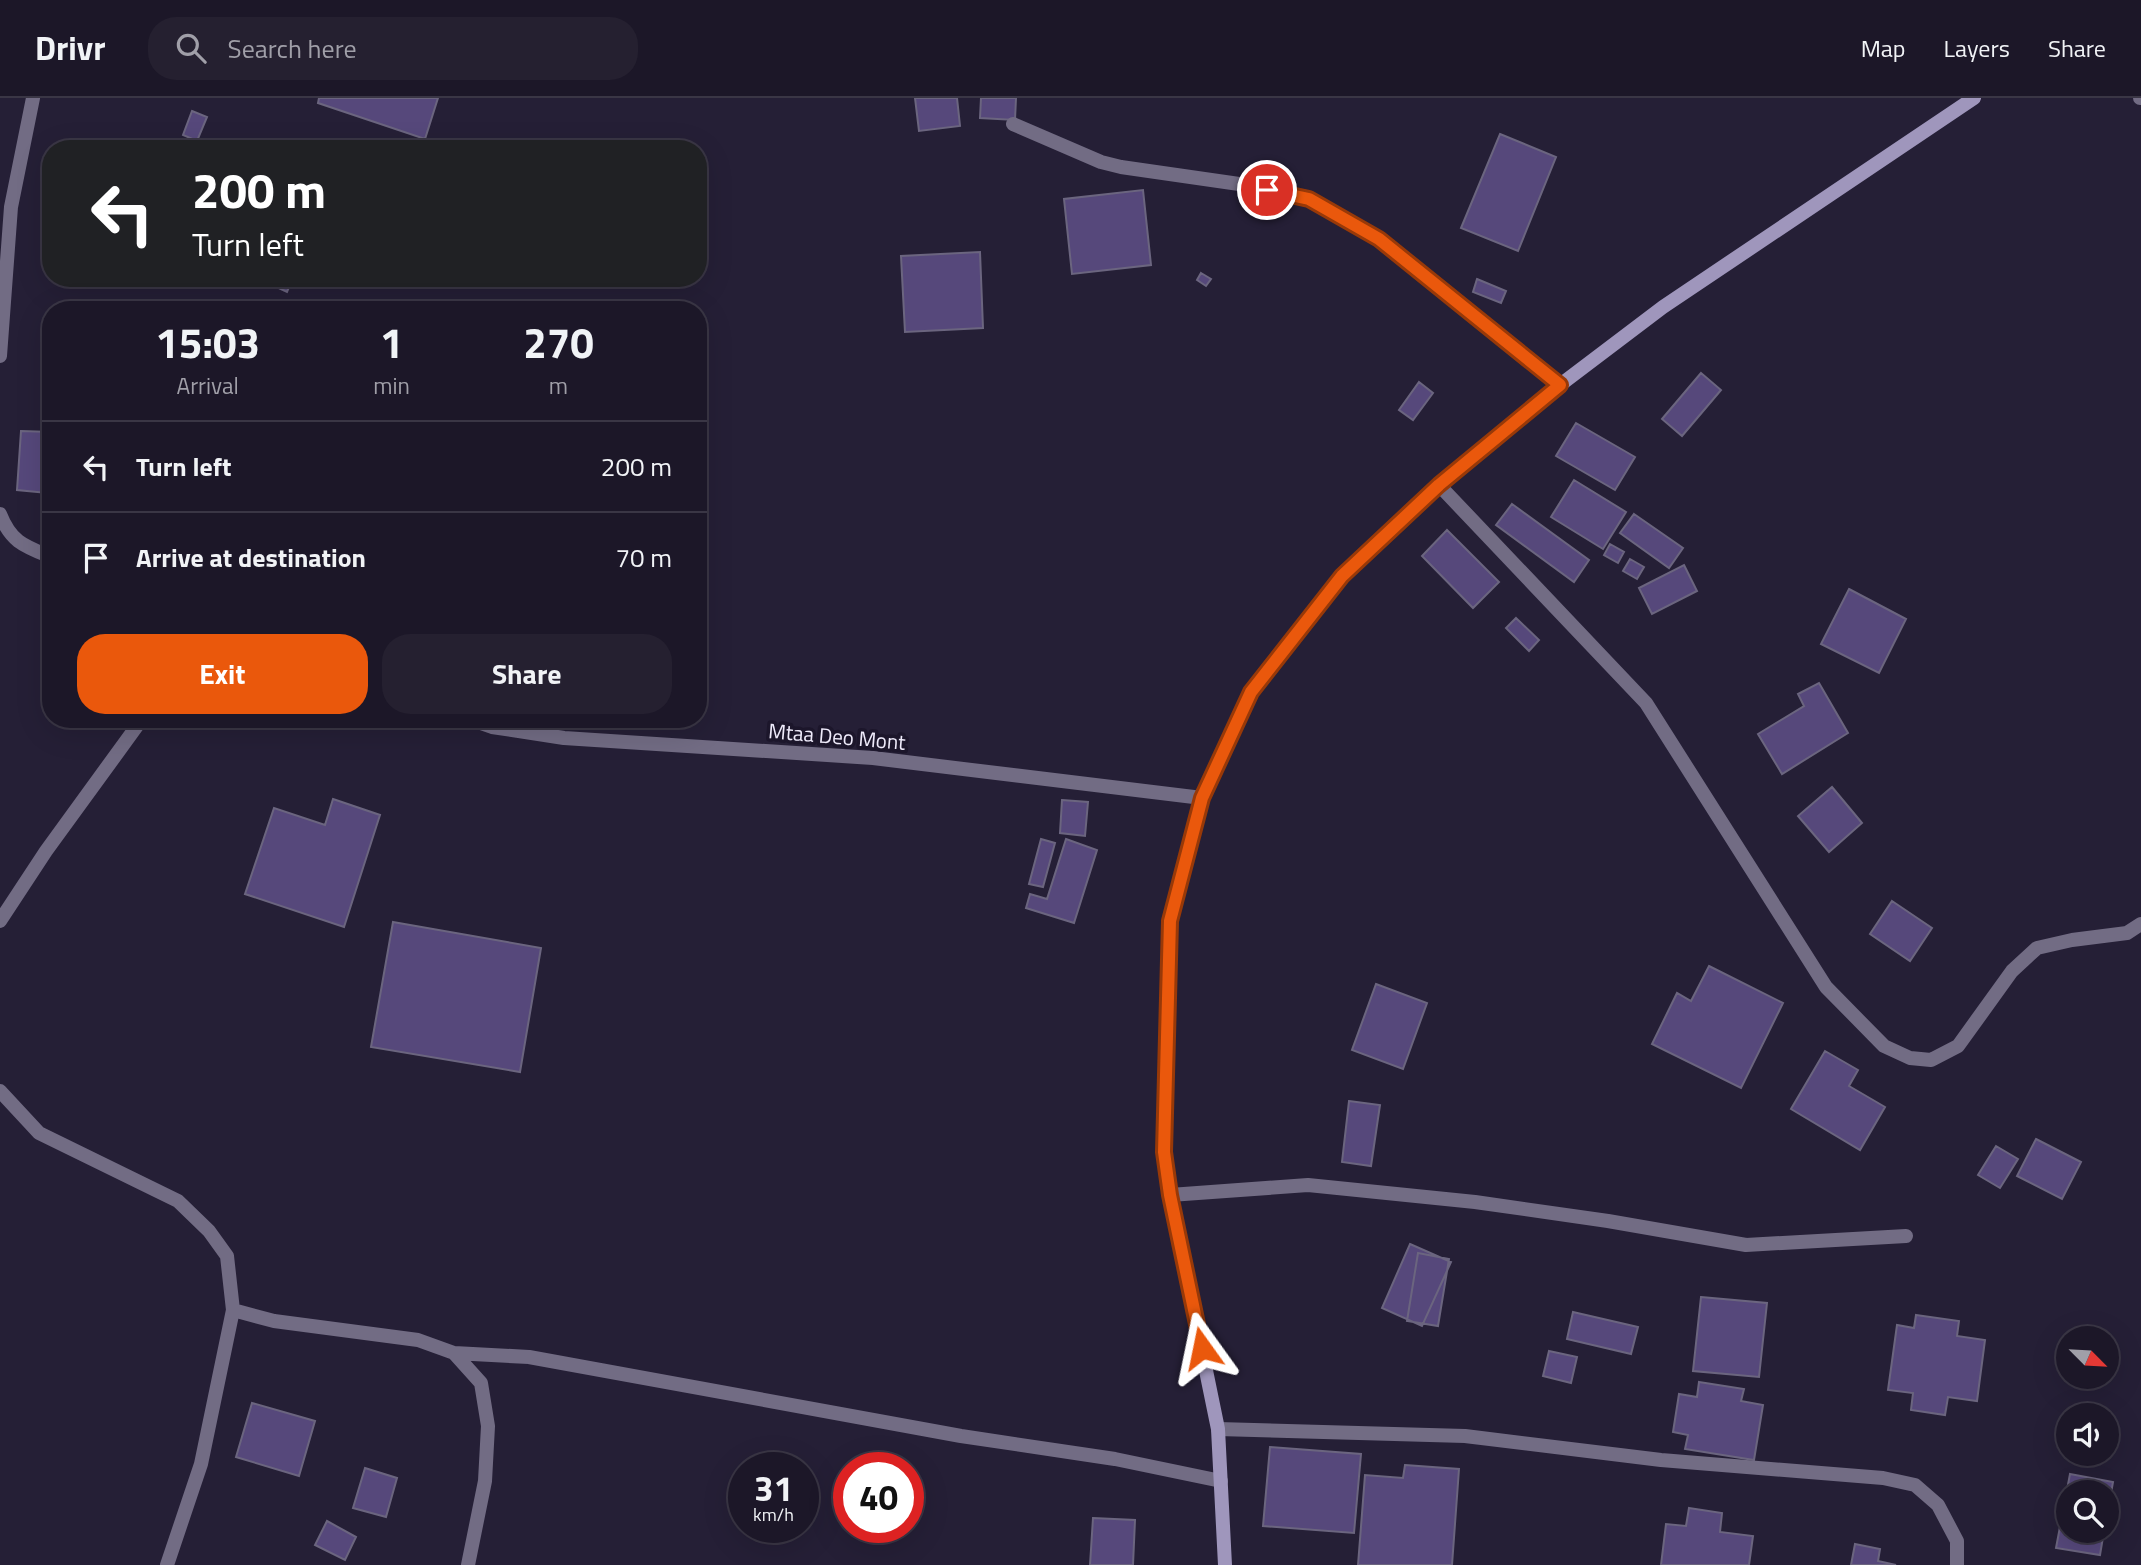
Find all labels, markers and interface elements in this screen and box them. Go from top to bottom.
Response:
search box [148,17,638,80]
text: Drivr [35,23,106,73]
icon: search [172,29,210,67]
text: Search here [228,29,357,68]
text: Map [1861,30,1906,66]
text: Layers [1944,30,2010,66]
text: Share [2048,30,2106,66]
text: 200 m [192,152,326,227]
pin [1237,160,1297,220]
icon: left [77,168,168,259]
icon: arrive [1248,171,1286,209]
text: Turn left [192,220,304,268]
text: 15:03 [155,310,260,374]
text: 1 [380,310,403,374]
text: 270 [523,310,594,374]
text: Arrival [176,368,239,403]
text: min [373,368,410,403]
text: m [549,368,568,403]
text: Turn left [136,447,231,486]
text: 200 m [601,447,672,486]
icon: left [77,448,115,486]
text: Arrive at destination [136,538,366,577]
text: 70 m [615,538,672,577]
icon: arrive [77,539,115,577]
button: Exit [77,634,368,714]
button: Share [382,634,672,714]
street label: Mtaa Deo Mont [767,714,908,758]
position arrow [1165,1311,1239,1385]
north arrow [2056,1326,2119,1390]
map controls [2056,1326,2119,1543]
button: sound [2056,1403,2119,1466]
speed limit sign: 40 [833,1452,924,1543]
text: 31 [754,1461,793,1515]
button: search [2056,1480,2119,1543]
text: km/h [753,1501,794,1528]

